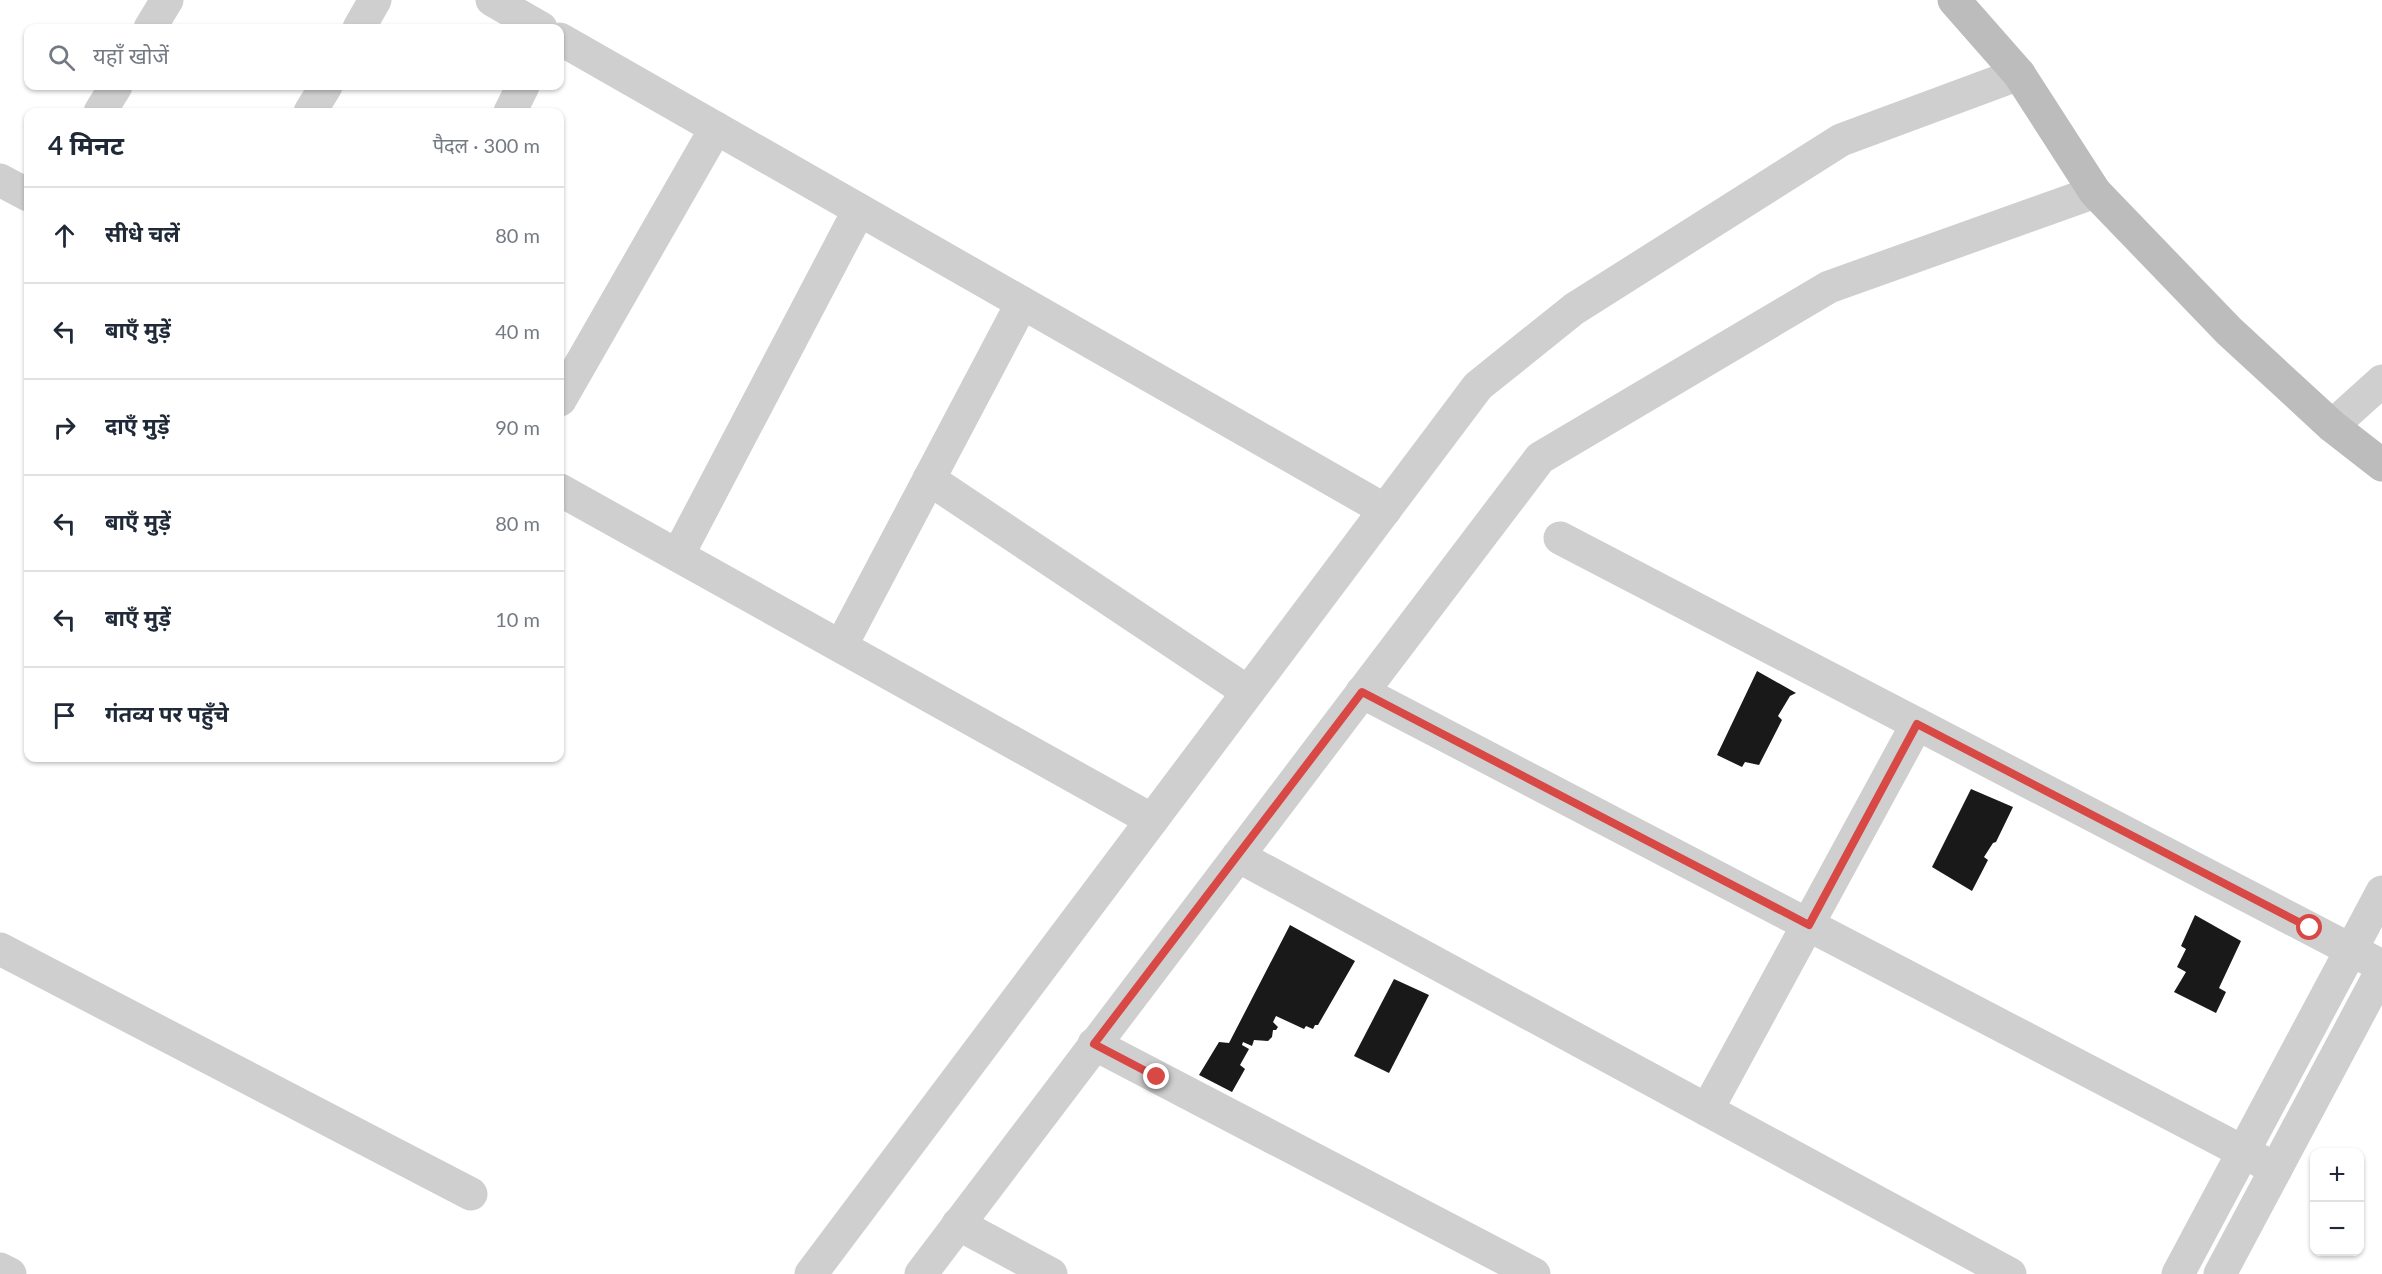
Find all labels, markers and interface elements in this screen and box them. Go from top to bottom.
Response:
search box [24,24,564,90]
icon: search [45,41,78,74]
text: यहाँ खोजें [93,42,169,69]
text: 4 मिनट [48,129,124,161]
text: पैदल · 300 m [433,133,540,157]
icon: ahead [48,219,81,252]
text: सीधे चलें [105,220,180,247]
text: 80 m [495,223,540,247]
icon: left [48,315,81,348]
text: बाएँ मुड़ें [105,316,171,343]
text: 40 m [495,319,540,343]
icon: right [48,411,81,444]
text: दाएँ मुड़ें [105,412,169,439]
text: 90 m [495,415,540,439]
icon: left [48,507,81,540]
text: बाएँ मुड़ें [105,508,171,535]
text: 80 m [495,511,540,535]
icon: left [48,603,81,636]
text: बाएँ मुड़ें [105,604,171,631]
text: 10 m [495,607,540,631]
icon: arrive [48,699,81,732]
text: गंतव्य पर पहुँचे [105,700,229,727]
route start [2296,914,2322,940]
route end [1143,1063,1169,1089]
map controls [2310,1148,2364,1256]
button: + [2310,1148,2364,1202]
button: − [2310,1202,2364,1256]

